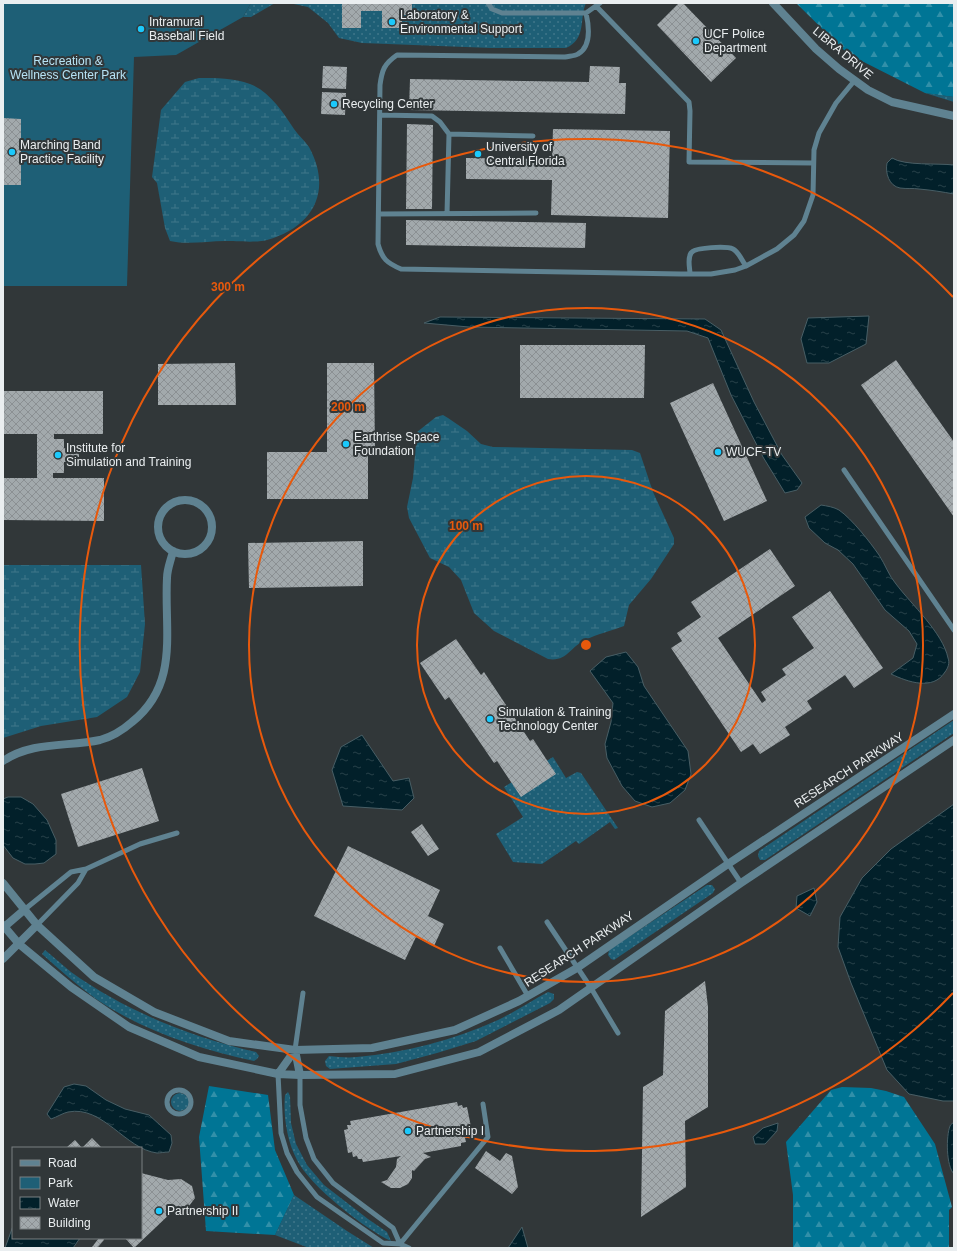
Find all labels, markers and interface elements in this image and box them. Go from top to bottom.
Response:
place label: Laboratory & Environmental Support [400,8,523,36]
place label: Intramural Baseball Field [149,15,224,43]
marker: Laboratory & Environmental Support [387,17,397,27]
marker: Intramural Baseball Field [136,24,146,34]
street label: LIBRA DRIVE [810,24,876,82]
place label: UCF Police Department [704,27,767,55]
marker: UCF Police Department [691,36,701,46]
park label: Recreation & Wellness Center Park [10,54,127,82]
place label: Recycling Center [342,97,433,111]
marker: Recycling Center [329,99,339,109]
place label: Marching Band Practice Facility [20,138,104,166]
place label: University of Central Florida [486,140,565,168]
marker: Marching Band Practice Facility [7,147,17,157]
marker: University of Central Florida [473,149,483,159]
text: 300 m [211,280,245,294]
text: 200 m [331,400,365,414]
place label: Earthrise Space Foundation [354,430,440,458]
marker: Earthrise Space Foundation [341,439,351,449]
place label: Institute for Simulation and Training [66,441,191,469]
place label: WUCF-TV [726,445,781,459]
marker: WUCF-TV [713,447,723,457]
marker: Institute for Simulation and Training [53,450,63,460]
text: 100 m [449,519,483,533]
centre of rings [579,638,593,652]
place label: Simulation & Training Technology Center [498,705,611,733]
marker: Simulation & Training Technology Center [485,714,495,724]
street label: RESEARCH PARKWAY [792,729,906,811]
street label: RESEARCH PARKWAY [522,908,636,990]
place label: Partnership I [416,1124,484,1138]
marker: Partnership I [403,1126,413,1136]
legend [12,1147,142,1239]
text: Road [48,1156,77,1170]
text: Park [48,1176,74,1190]
text: Water [48,1196,80,1210]
place label: Partnership II [167,1204,238,1218]
marker: Partnership II [154,1206,164,1216]
text: Building [48,1216,91,1230]

